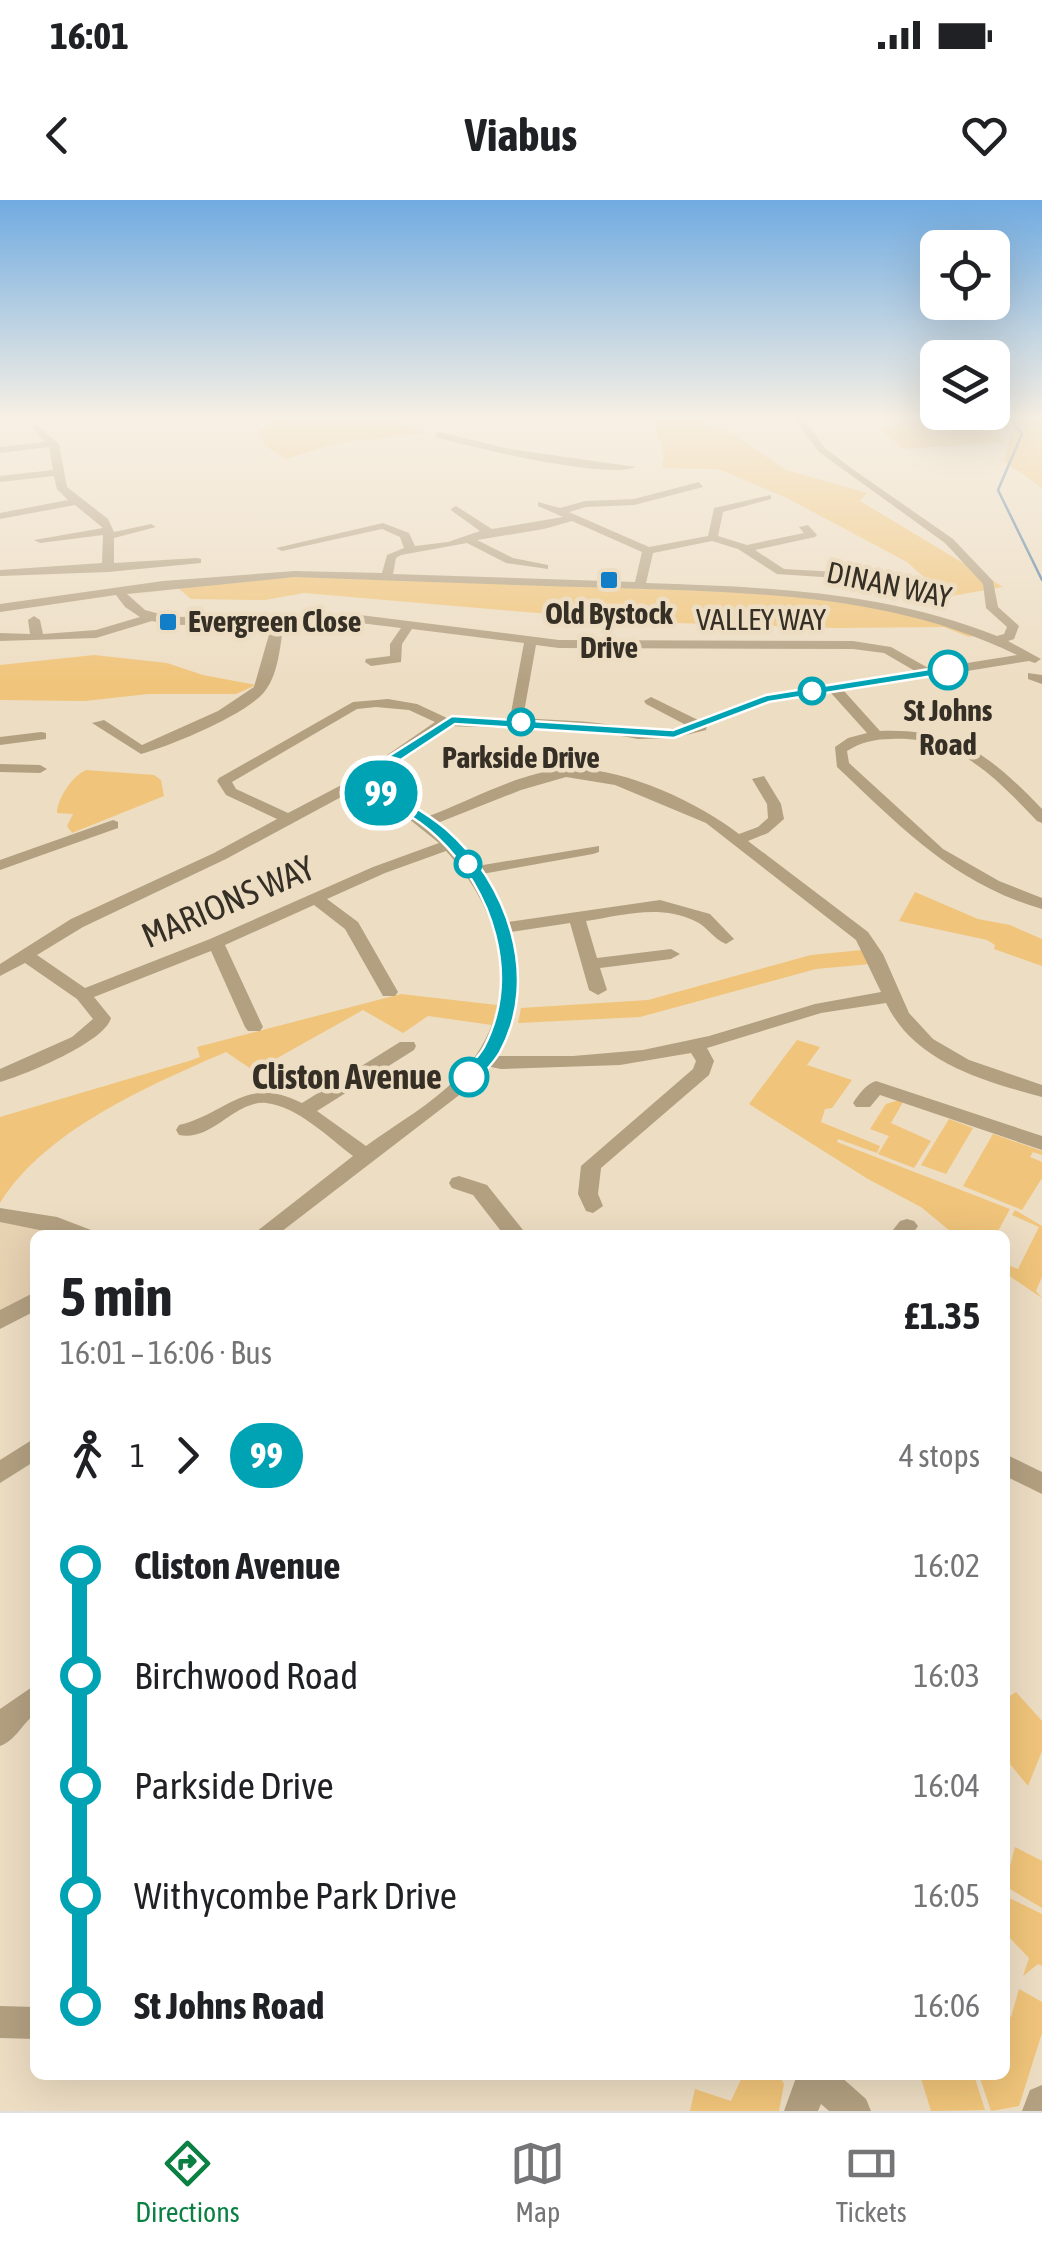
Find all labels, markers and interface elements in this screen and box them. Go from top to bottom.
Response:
text: 16:01 [50,14,129,57]
icon: back [30,108,85,163]
icon: heart [957,108,1012,163]
text: Viabus [465,109,577,161]
map controls [920,230,1010,430]
button: locate [920,230,1010,320]
button: layers [920,340,1010,430]
street label: DINAN WAY [824,554,955,614]
marker: Old Bystock Drive [598,569,620,591]
place label: Old Bystock Drive [545,596,673,664]
street label: VALLEY WAY [696,602,827,636]
place label: Evergreen Close [188,604,361,638]
marker: Evergreen Close [157,611,179,633]
marker: St Johns Road [929,651,967,689]
unlabelled marker [799,678,825,704]
place label: St Johns Road [904,693,993,761]
marker: Parkside Drive [508,709,534,735]
place label: Parkside Drive [442,740,600,774]
line badge: 99 [336,760,426,826]
text: 99 [365,773,397,813]
street label: MARIONS WAY [135,847,320,955]
unlabelled marker [455,851,481,877]
place label: Cliston Avenue [252,1056,442,1096]
marker: Cliston Avenue [450,1058,488,1096]
text: 5 min [60,1265,172,1328]
text: £1.35 [904,1294,980,1337]
text: 16:01 – 16:06 · Bus [60,1334,272,1371]
icon: walk [60,1428,115,1483]
icon: forward [160,1428,215,1483]
text: 99 [250,1435,283,1475]
text: 1 [130,1437,145,1474]
text: 4 stops [899,1437,980,1474]
text: Cliston Avenue [134,1544,341,1587]
text: 16:02 [914,1547,980,1584]
text: Birchwood Road [134,1654,358,1697]
text: 16:03 [914,1657,980,1694]
text: Parkside Drive [134,1764,334,1807]
text: 16:04 [914,1767,980,1804]
text: Withycombe Park Drive [134,1874,457,1917]
text: 16:05 [914,1877,980,1914]
text: St Johns Road [134,1984,324,2027]
text: 16:06 [914,1987,980,2024]
tab: Directions [135,2136,240,2228]
tab: Map [510,2136,565,2228]
tab: Tickets [836,2136,907,2228]

